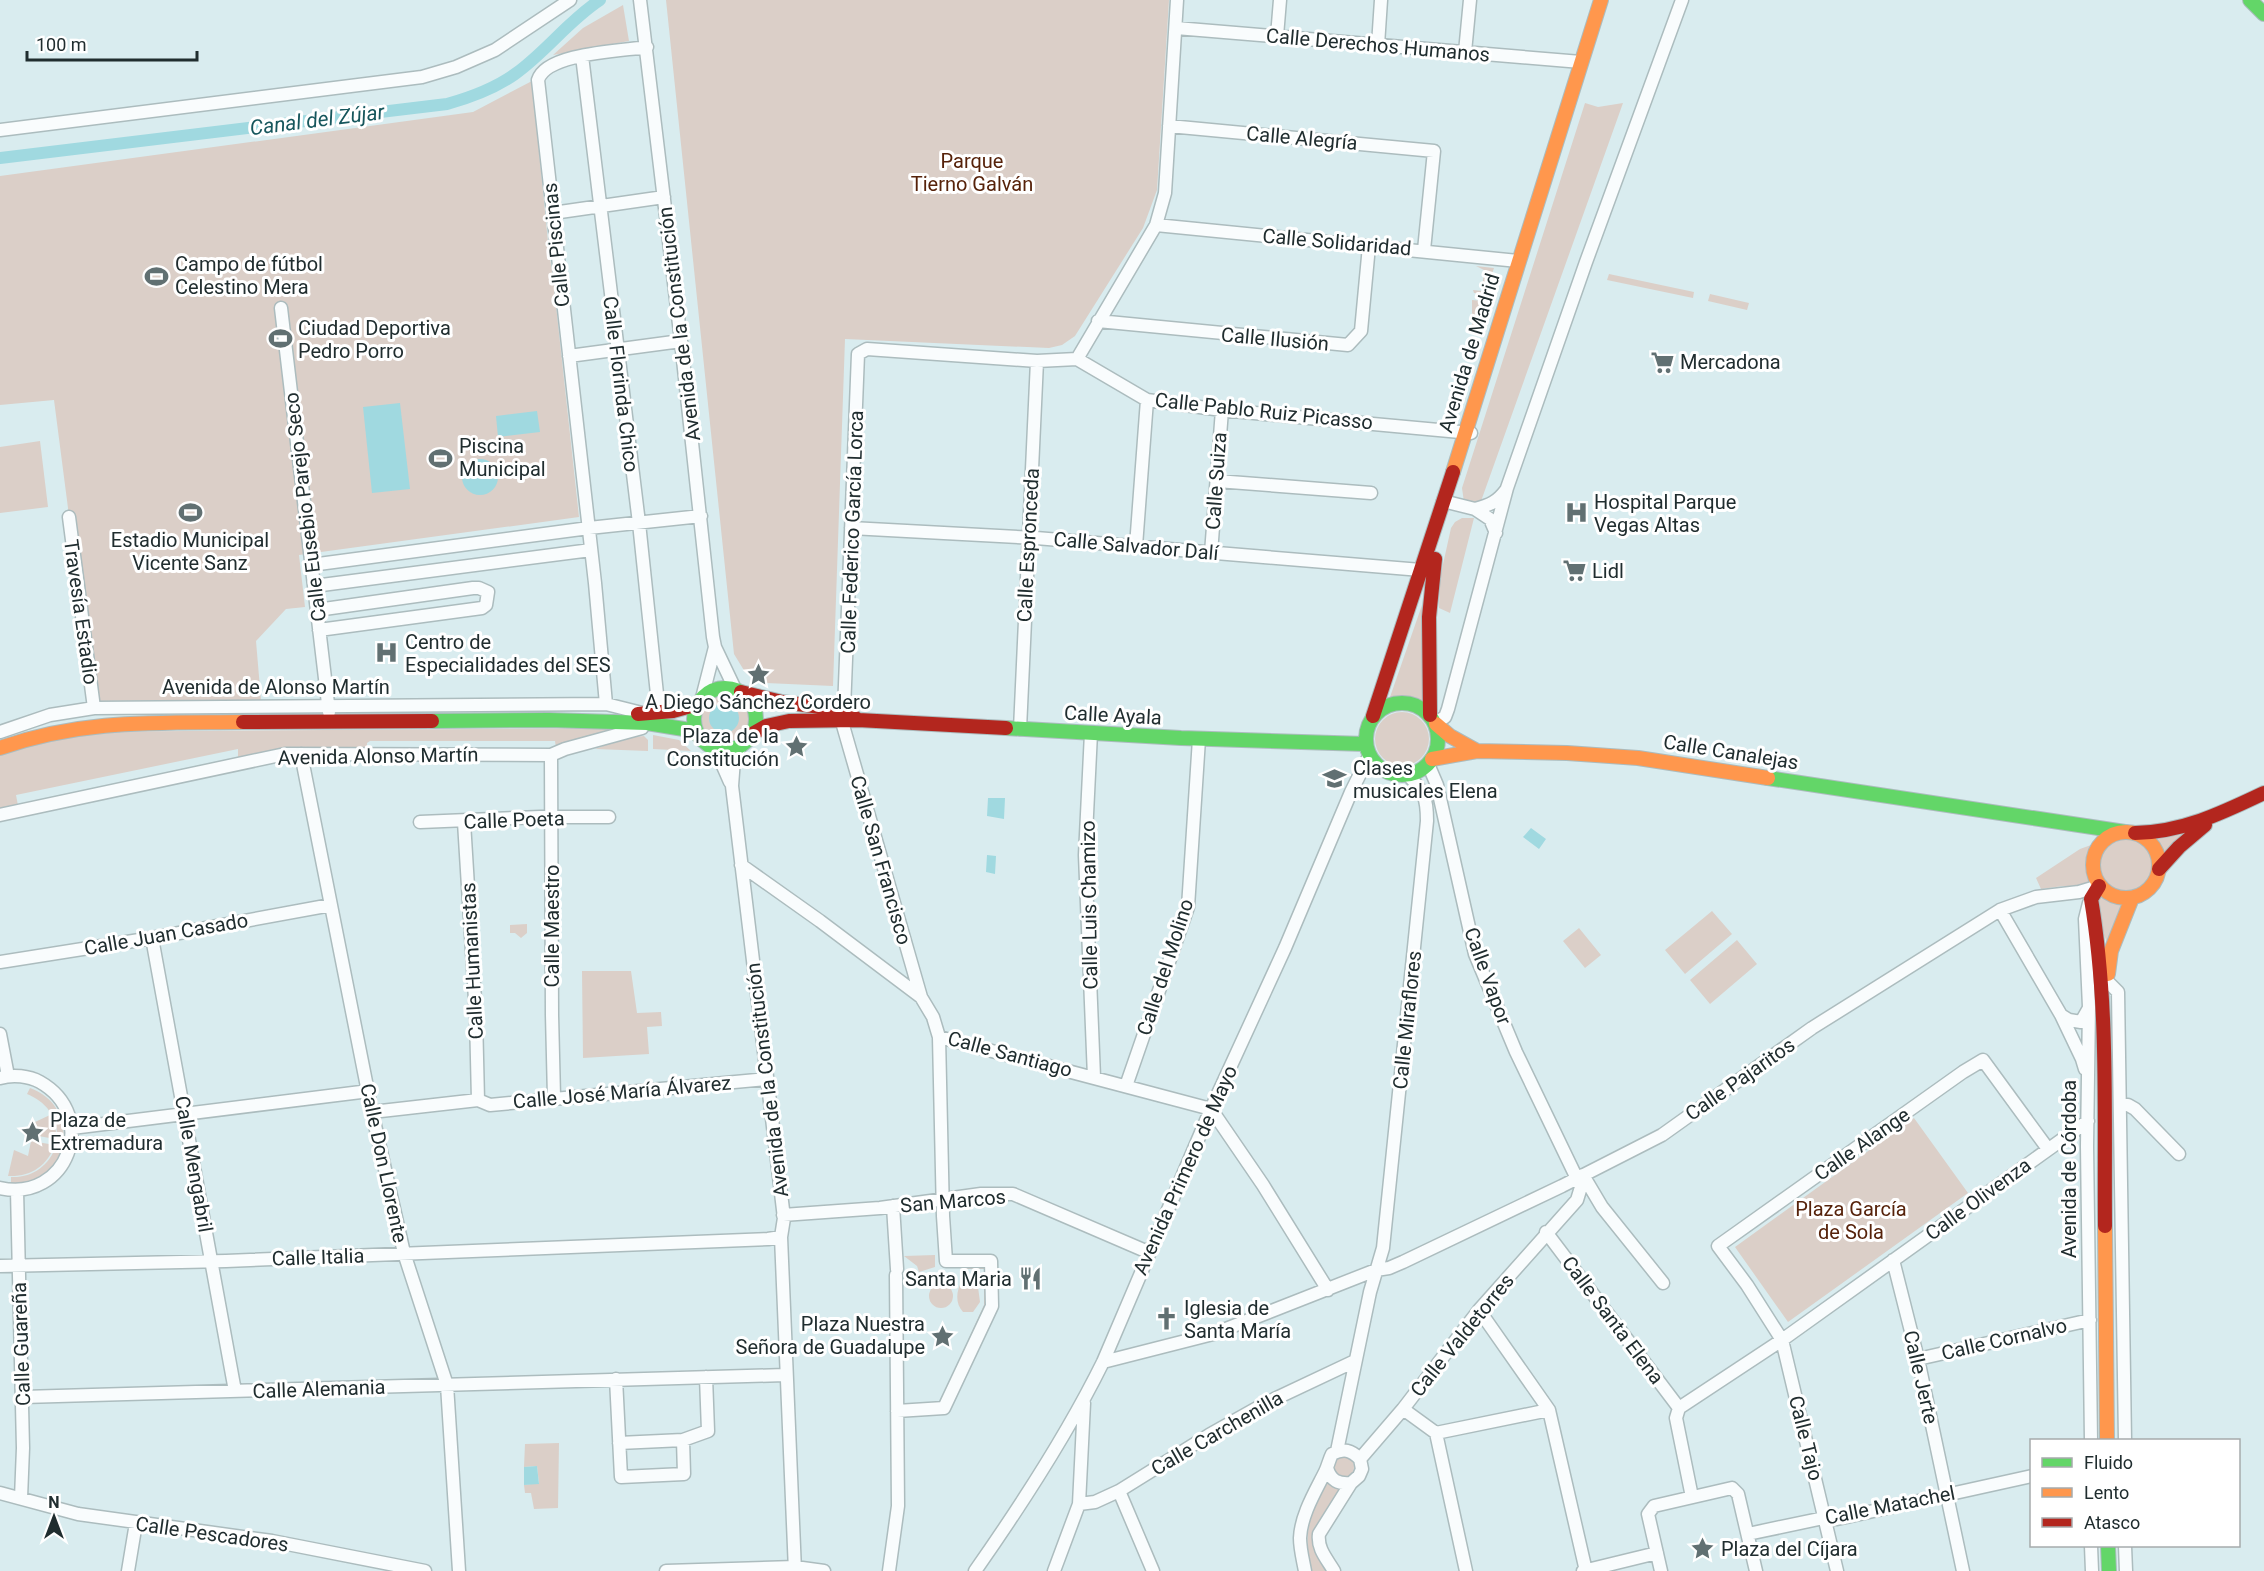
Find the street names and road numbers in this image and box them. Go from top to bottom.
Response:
street label: Calle Derechos Humanos [1265,23,1491,67]
street label: Calle Alegría [1245,121,1359,155]
street label: Calle Piscinas [538,182,574,308]
street label: Avenida de la Constitución [653,205,705,443]
street label: Calle Solidaridad [1262,224,1412,260]
street label: Avenida de Madrid [1433,271,1505,435]
street label: Calle Florinda Chico [598,295,644,473]
street label: Calle Ilusión [1220,322,1330,356]
street label: Calle Pablo Ruiz Picasso [1154,388,1374,434]
street label: Calle Eusebio Parejo Seco [279,391,331,623]
street label: Calle Federico García Lorca [836,410,868,654]
street label: Calle Suiza [1201,431,1231,531]
street label: Calle Espronceda [1012,467,1044,623]
street label: Calle Salvador Dalí [1053,527,1221,565]
street label: Travesía Estadio [59,538,103,686]
street label: Avenida de Alonso Martín [162,675,390,699]
street label: Calle Ayala [1064,700,1162,730]
street label: Calle Canalejas [1662,729,1800,775]
street label: Avenida Alonso Martín [277,742,479,770]
street label: Calle San Francisco [845,773,917,947]
street label: Calle Poeta [463,806,565,834]
street label: Calle Luis Chamizo [1076,820,1102,990]
street label: Calle Maestro [540,865,564,988]
street label: Calle Humanistas [456,882,488,1040]
street label: Calle del Molino [1132,896,1198,1038]
street label: Calle Juan Casado [82,908,250,960]
street label: Calle Vapor [1459,924,1517,1028]
street label: Calle Miraflores [1388,950,1426,1090]
street label: Avenida de la Constitución [741,961,793,1199]
street label: Calle Santiago [945,1026,1075,1082]
street label: Calle Pajaritos [1681,1032,1799,1126]
street label: Avenida Primero de Mayo [1128,1061,1242,1279]
street label: Calle José María Álvarez [512,1071,732,1113]
street label: Avenida de Córdoba [2057,1080,2081,1258]
street label: Calle Don Llorente [355,1081,413,1245]
street label: Calle Mengabril [170,1094,218,1234]
street label: Calle Alange [1810,1102,1914,1186]
street label: Calle Olivenza [1921,1153,2035,1245]
street label: San Marcos [899,1184,1007,1218]
street label: Calle Italia [271,1243,365,1271]
street label: Calle Santa Elena [1557,1251,1669,1389]
street label: Calle Valdetorres [1405,1269,1519,1401]
street label: Calle Guareña [7,1282,35,1406]
street label: Calle Cornalvo [1939,1313,2069,1365]
street label: Calle Jerte [1899,1328,1943,1426]
street label: Calle Alemania [252,1375,386,1403]
street label: Calle Carchenilla [1147,1386,1287,1480]
street label: Calle Tajo [1784,1393,1828,1483]
street label: Calle Matachel [1823,1481,1957,1529]
street label: Calle Pescadores [134,1511,290,1557]

